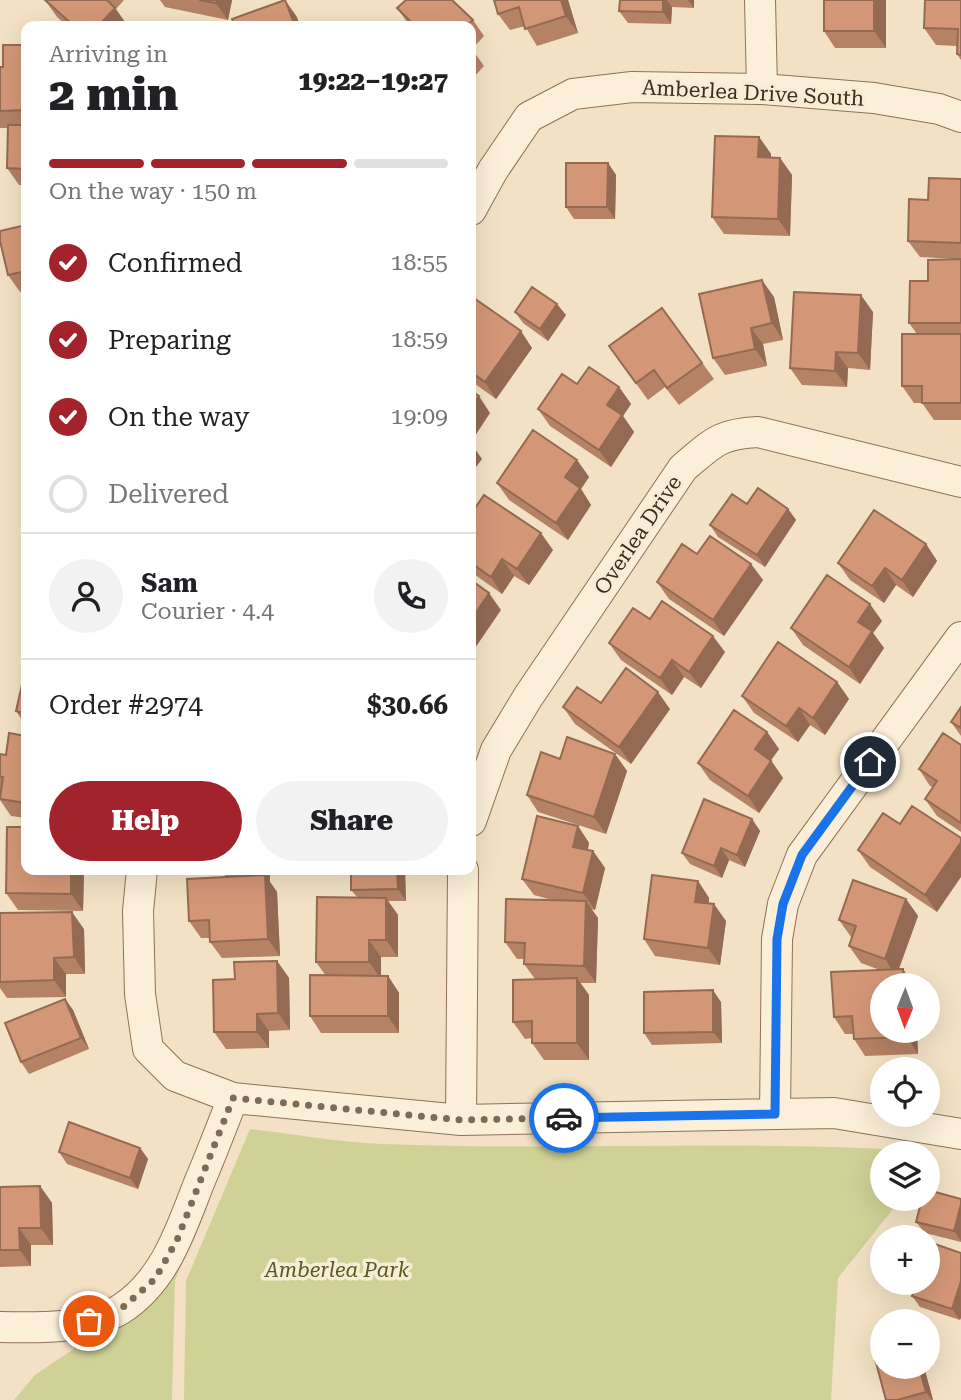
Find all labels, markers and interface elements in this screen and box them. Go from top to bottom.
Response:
text: Arriving in [49,41,168,68]
text: 19:22–19:27 [298,66,448,96]
text: 2 min [49,67,178,121]
street label: Amberlea Drive South [641,75,865,111]
text: On the way · 150 m [49,178,257,205]
icon: check [49,244,87,282]
text: Confirmed [108,248,243,278]
text: 18:55 [391,249,448,276]
icon: check [49,321,87,359]
text: Preparing [108,325,231,355]
text: 18:59 [391,326,448,353]
icon: check [49,398,87,436]
text: On the way [108,402,249,432]
text: 19:09 [391,403,448,430]
street label: Overlea Drive [589,471,687,599]
text: Delivered [108,479,229,509]
button: person [49,559,123,633]
button: phone [374,559,448,633]
text: Sam [141,568,198,598]
text: Courier · 4.4 [141,598,274,625]
text: Order #2974 [49,690,203,720]
text: $30.66 [367,690,448,720]
pin [840,732,900,792]
icon: home [851,743,889,781]
button: Help [49,781,242,861]
button: Share [256,781,448,861]
north arrow [870,973,940,1043]
map controls [870,973,940,1379]
button: locate [870,1057,940,1127]
courier [529,1083,599,1153]
icon: car [545,1099,583,1137]
button: layers [870,1141,940,1211]
button: + [870,1225,940,1295]
park label: Amberlea Park [263,1258,410,1282]
pin [59,1291,119,1351]
icon: bag [70,1302,108,1340]
button: − [870,1309,940,1379]

